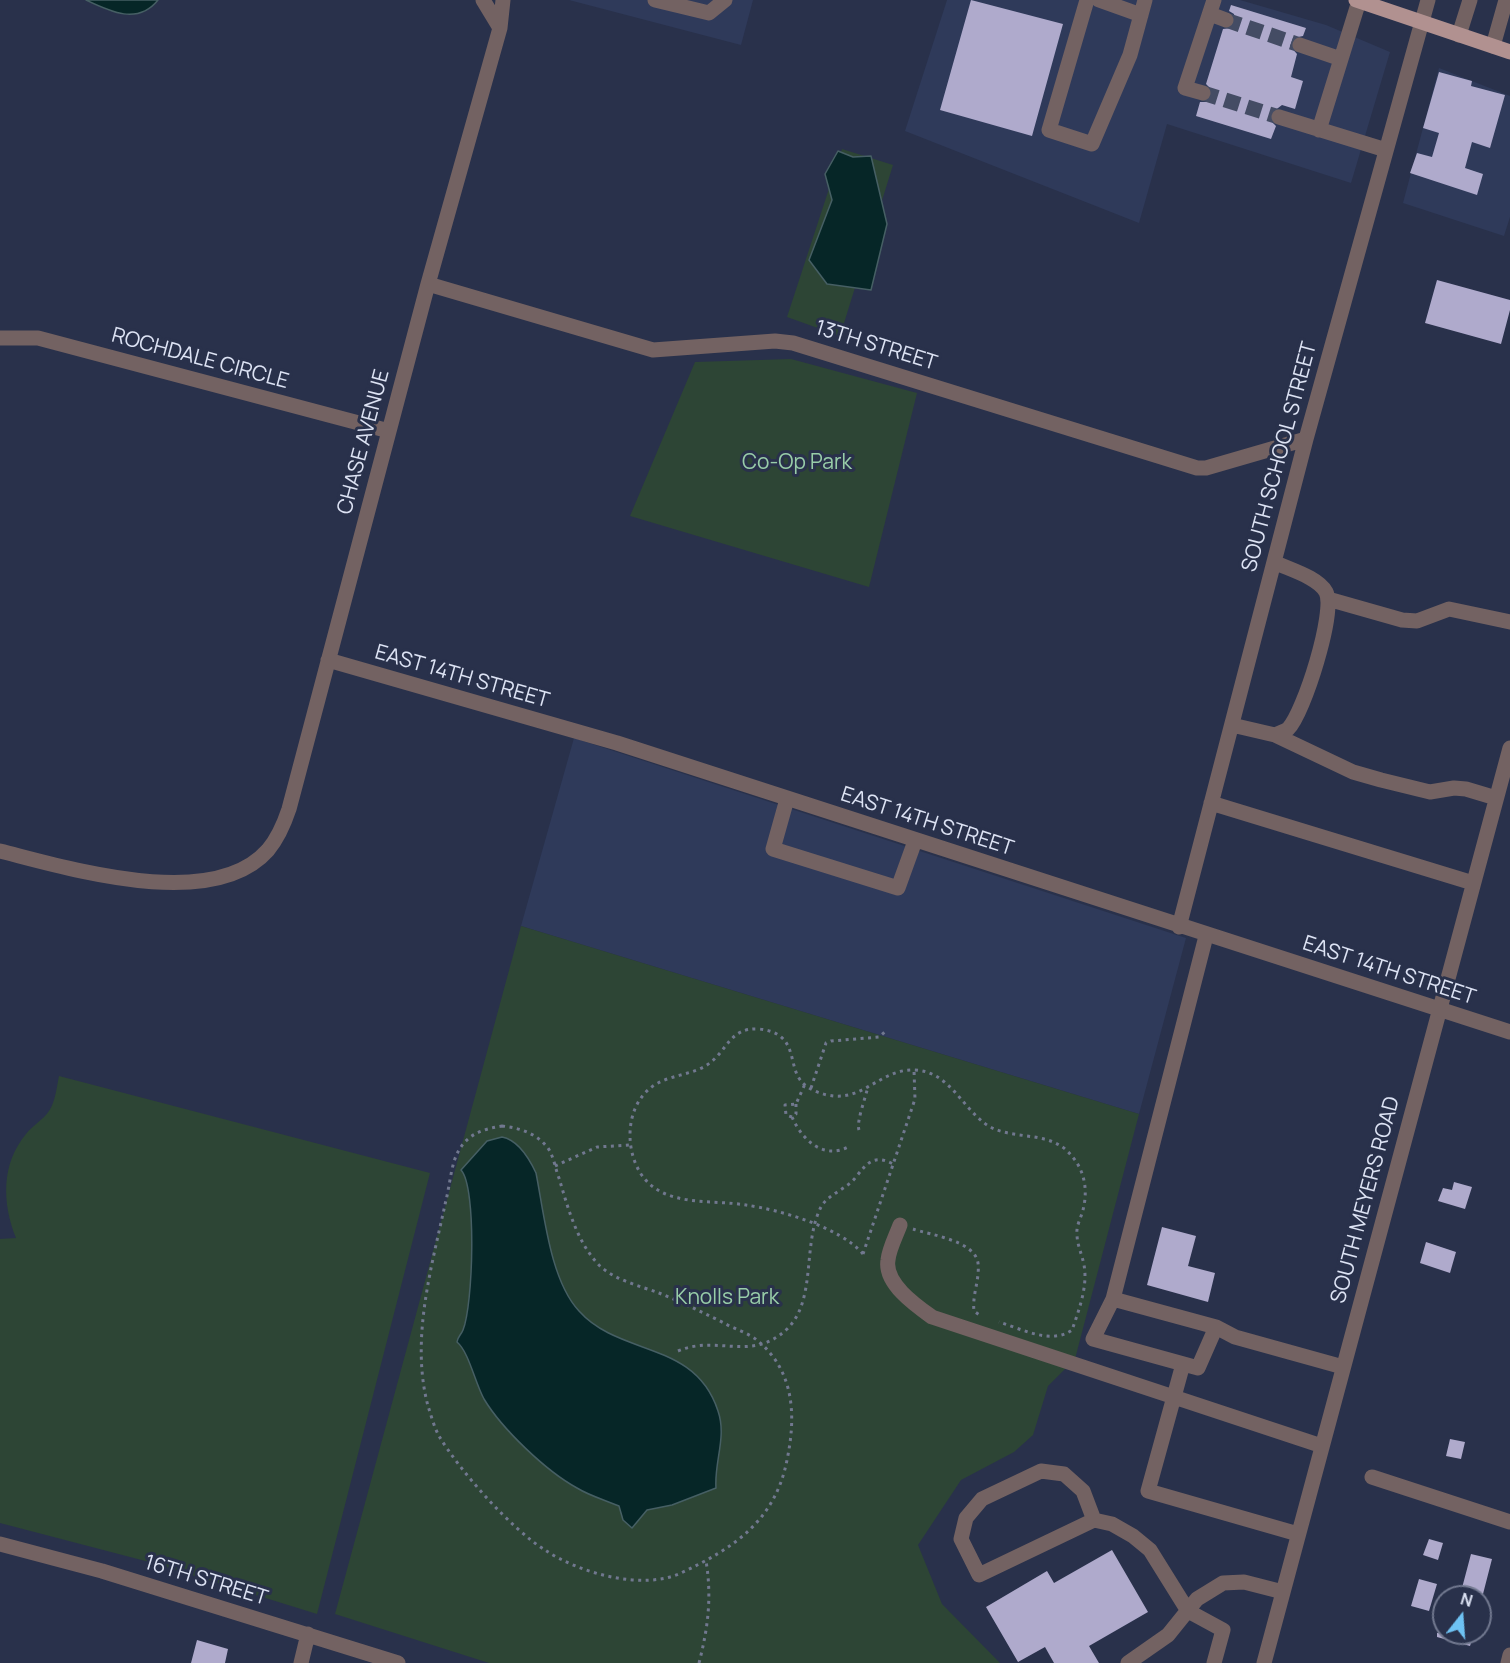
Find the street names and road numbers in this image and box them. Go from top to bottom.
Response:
street label: 13TH STREET [812,316,940,376]
street label: ROCHDALE CIRCLE [109,323,291,395]
street label: SOUTH SCHOOL STREET [1237,339,1323,575]
street label: CHASE AVENUE [333,367,395,517]
street label: EAST 14TH STREET [372,640,552,714]
street label: EAST 14TH STREET [837,782,1017,862]
street label: EAST 14TH STREET [1299,931,1479,1011]
street label: SOUTH MEYERS ROAD [1326,1094,1406,1306]
street label: 16TH STREET [141,1550,271,1612]

